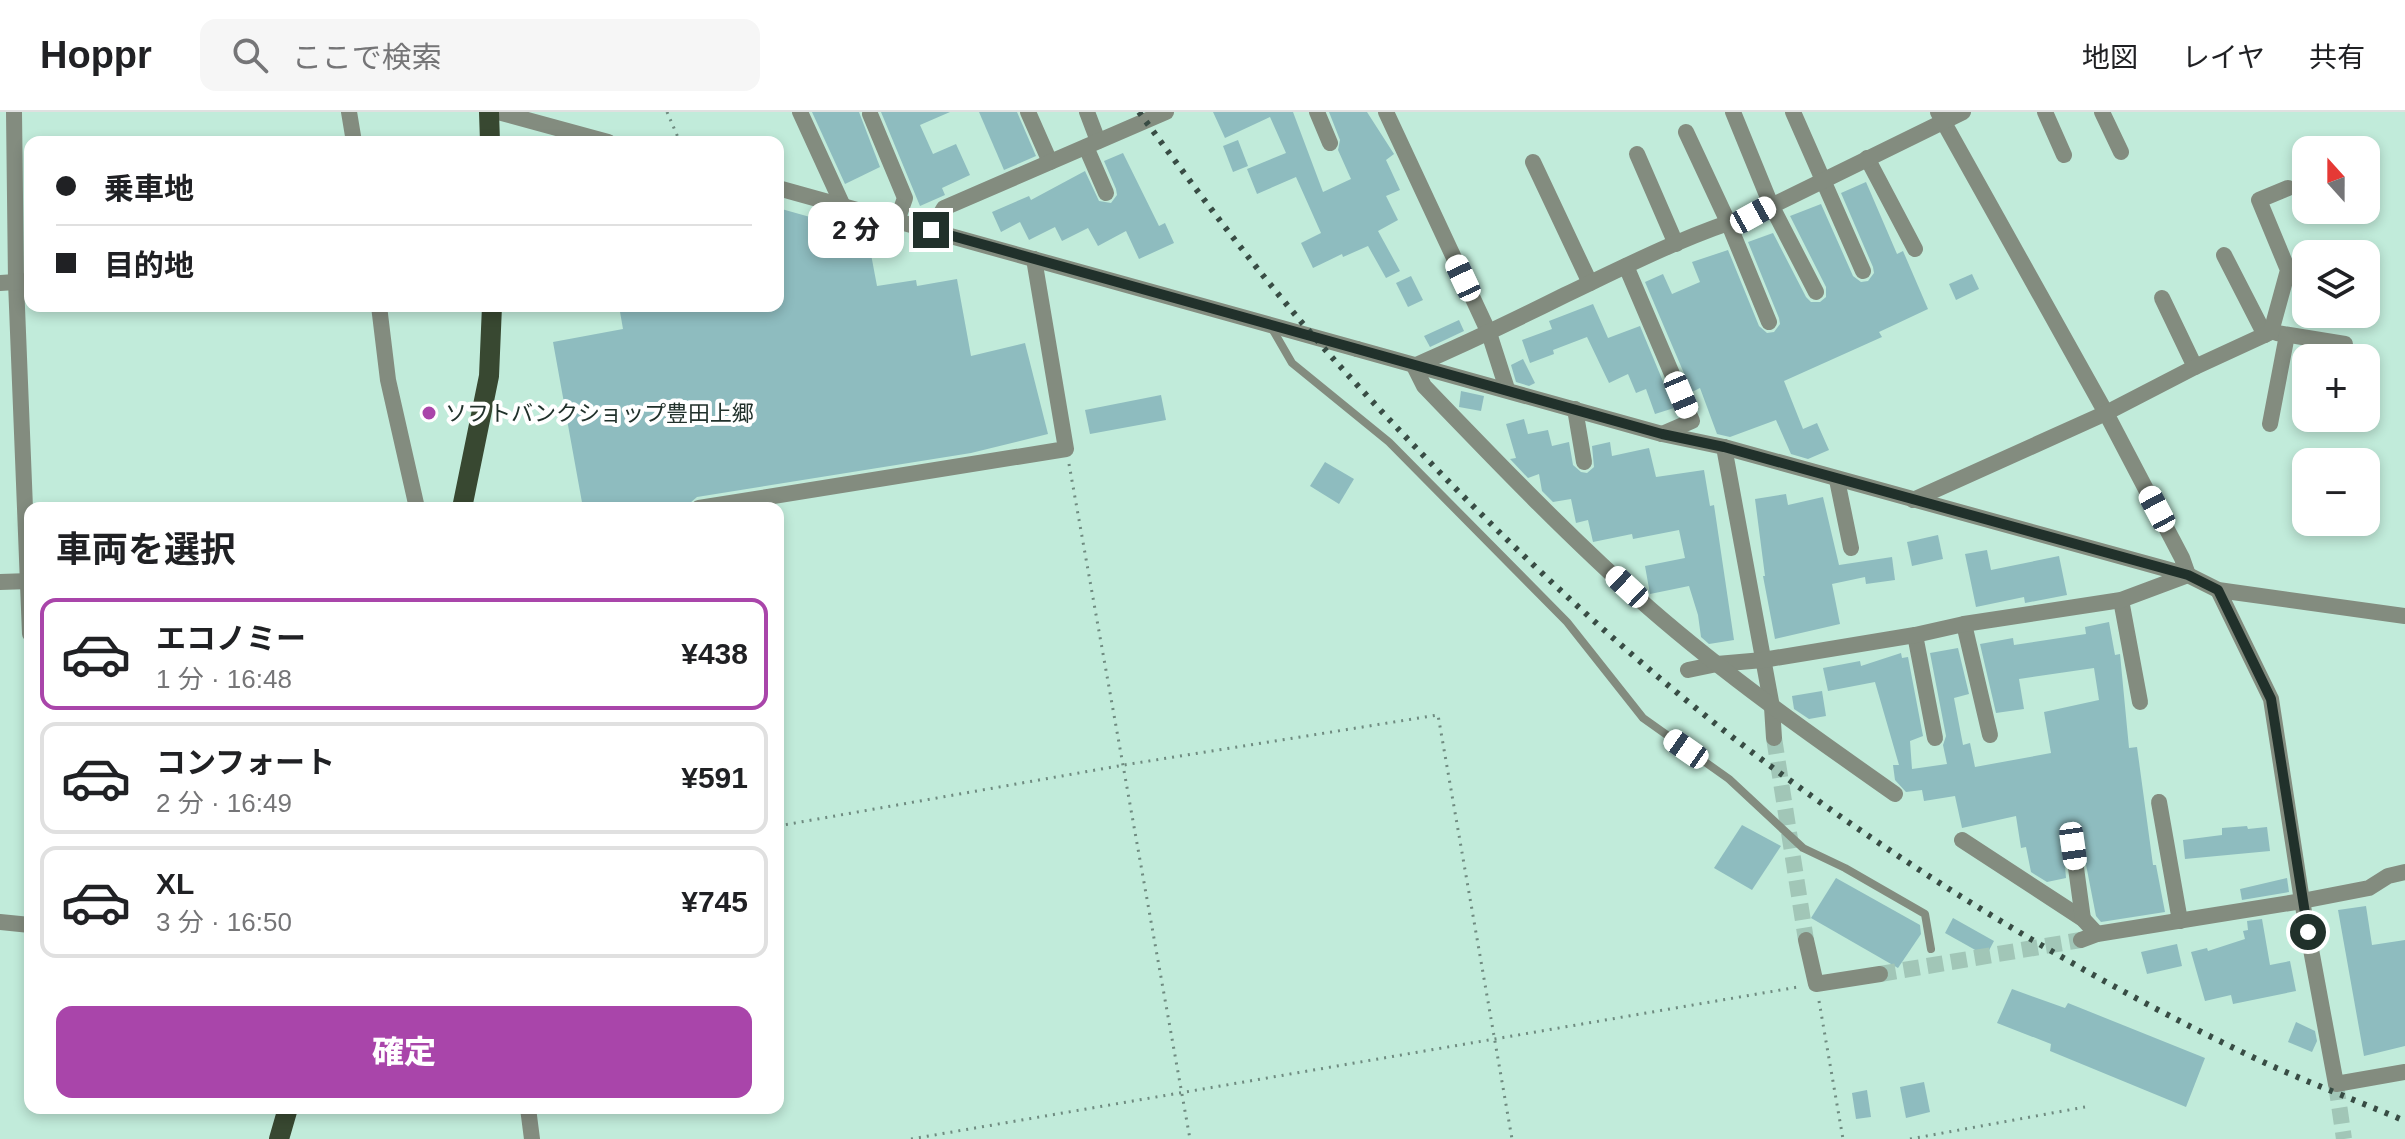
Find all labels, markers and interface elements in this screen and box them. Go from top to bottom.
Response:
search box [200,19,760,91]
icon: search [228,33,272,77]
text: Hoppr [40,34,152,76]
text: ここで検索 [292,41,442,74]
text: 地図 [2082,42,2138,73]
text: レイヤ [2182,42,2265,73]
text: 共有 [2309,42,2365,73]
north arrow [2292,136,2380,224]
map controls [2292,136,2380,536]
text: 乗車地 [104,172,194,205]
car [1726,193,1780,237]
callout: 2 分 [807,202,903,258]
route end [913,212,949,248]
text: 2 分 [832,215,880,245]
button: layers [2292,240,2380,328]
text: 目的地 [104,249,194,282]
car [1442,251,1484,305]
button: + [2292,344,2380,432]
car [1661,368,1701,422]
place label: ソフトバンクショップ豊田上郷 [445,401,754,426]
marker: ソフトバンクショップ豊田上郷 [420,404,438,422]
button: − [2292,448,2380,536]
car [2135,482,2179,536]
text: 車両を選択 [56,529,236,570]
car [1601,562,1653,612]
icon: car [60,618,132,690]
text: エコノミー [156,622,306,655]
text: ¥438 [681,637,748,670]
text: 1 分 · 16:48 [156,664,292,694]
car [1659,725,1713,773]
icon: car [60,742,132,814]
text: コンフォート [156,746,335,779]
text: ¥591 [681,761,748,794]
text: 2 分 · 16:49 [156,788,292,818]
car [2058,821,2088,871]
icon: car [60,866,132,938]
text: XL [156,867,194,900]
text: ¥745 [681,885,748,918]
text: 3 分 · 16:50 [156,907,292,937]
route start [2290,914,2326,950]
button: 確定 [56,1006,752,1098]

